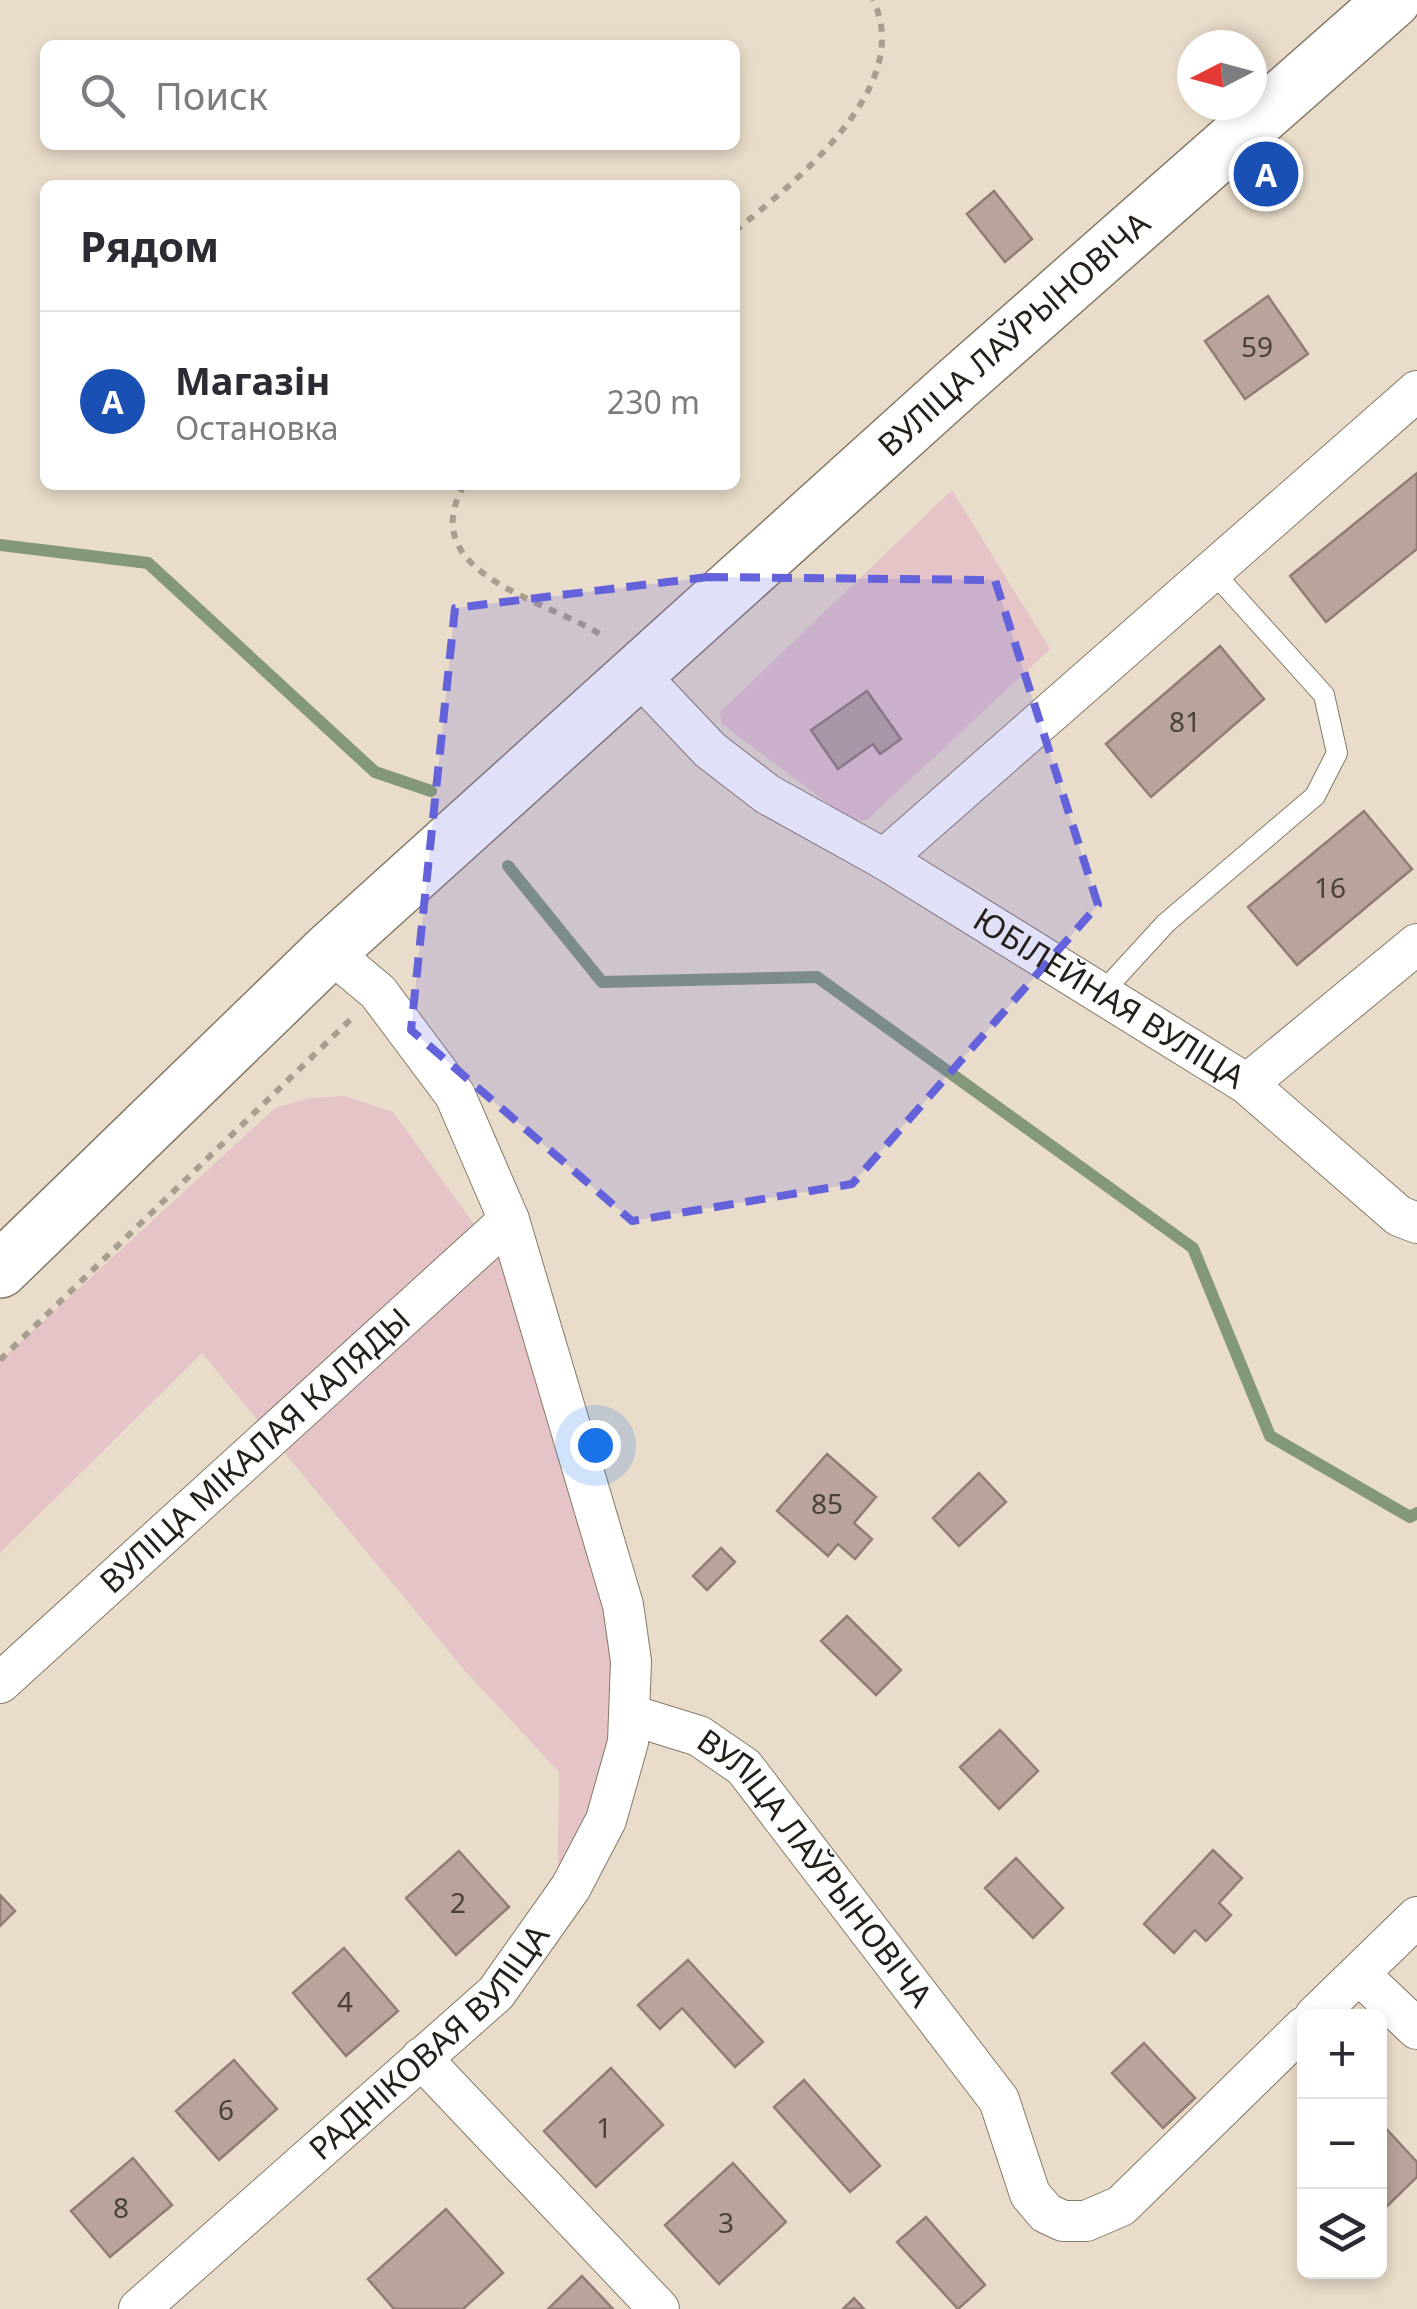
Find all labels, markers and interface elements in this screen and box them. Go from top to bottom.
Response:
north arrow [1177,30,1267,120]
search box [40,40,740,150]
icon: search [75,68,130,123]
text: Поиск [155,69,268,121]
pin: A [1234,136,1298,212]
street label: ВУЛІЦА ЛАЎРЫНОВІЧА [868,201,1159,465]
text: Рядом [80,217,219,274]
house number: 59 [1241,327,1273,365]
text: Магазін [175,354,330,406]
text: A [101,380,124,423]
text: 230 m [607,380,700,423]
text: Остановка [175,406,339,449]
house number: 81 [1169,702,1201,740]
house number: 16 [1314,868,1346,906]
street label: ЮБІЛЕЙНАЯ ВУЛІЦА [966,897,1254,1098]
street label: ВУЛІЦА МІКАЛАЯ КАЛЯДЫ [90,1297,419,1602]
your location [570,1420,621,1471]
house number: 85 [811,1484,843,1522]
street label: ВУЛІЦА ЛАЎРЫНОВІЧА [689,1718,943,2015]
house number: 2 [450,1883,466,1921]
street label: РАДНІКОВАЯ ВУЛІЦА [299,1915,558,2169]
house number: 4 [337,1982,353,2020]
map controls [1297,2009,1387,2279]
button: + [1297,2009,1387,2099]
house number: 6 [218,2090,234,2128]
button: − [1297,2099,1387,2189]
house number: 1 [596,2108,612,2146]
house number: 8 [113,2188,129,2226]
button: layers [1297,2189,1387,2279]
house number: 3 [718,2203,734,2241]

